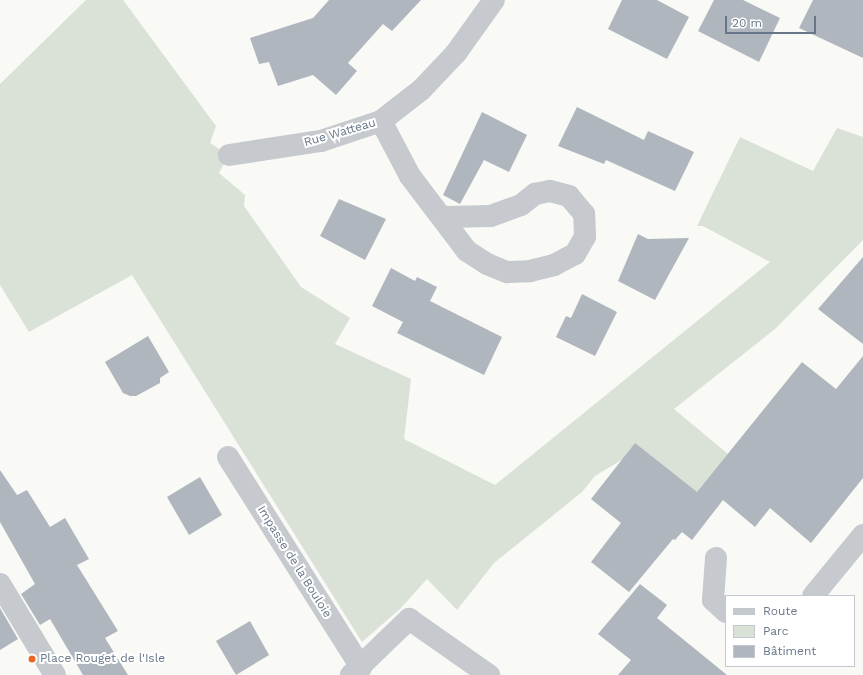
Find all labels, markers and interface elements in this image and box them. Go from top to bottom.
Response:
scale bar [727,8,818,34]
text: 20 m [732,16,762,30]
street label: Rue Watteau [302,116,378,150]
street label: Impasse de la Bouloie [254,503,334,621]
legend [725,595,855,667]
text: Route [763,604,797,618]
text: Parc [763,624,789,638]
text: Bâtiment [763,644,816,658]
place label: Place Rouget de l'Isle [40,652,165,666]
marker: Place Rouget de l'Isle [27,654,37,664]

